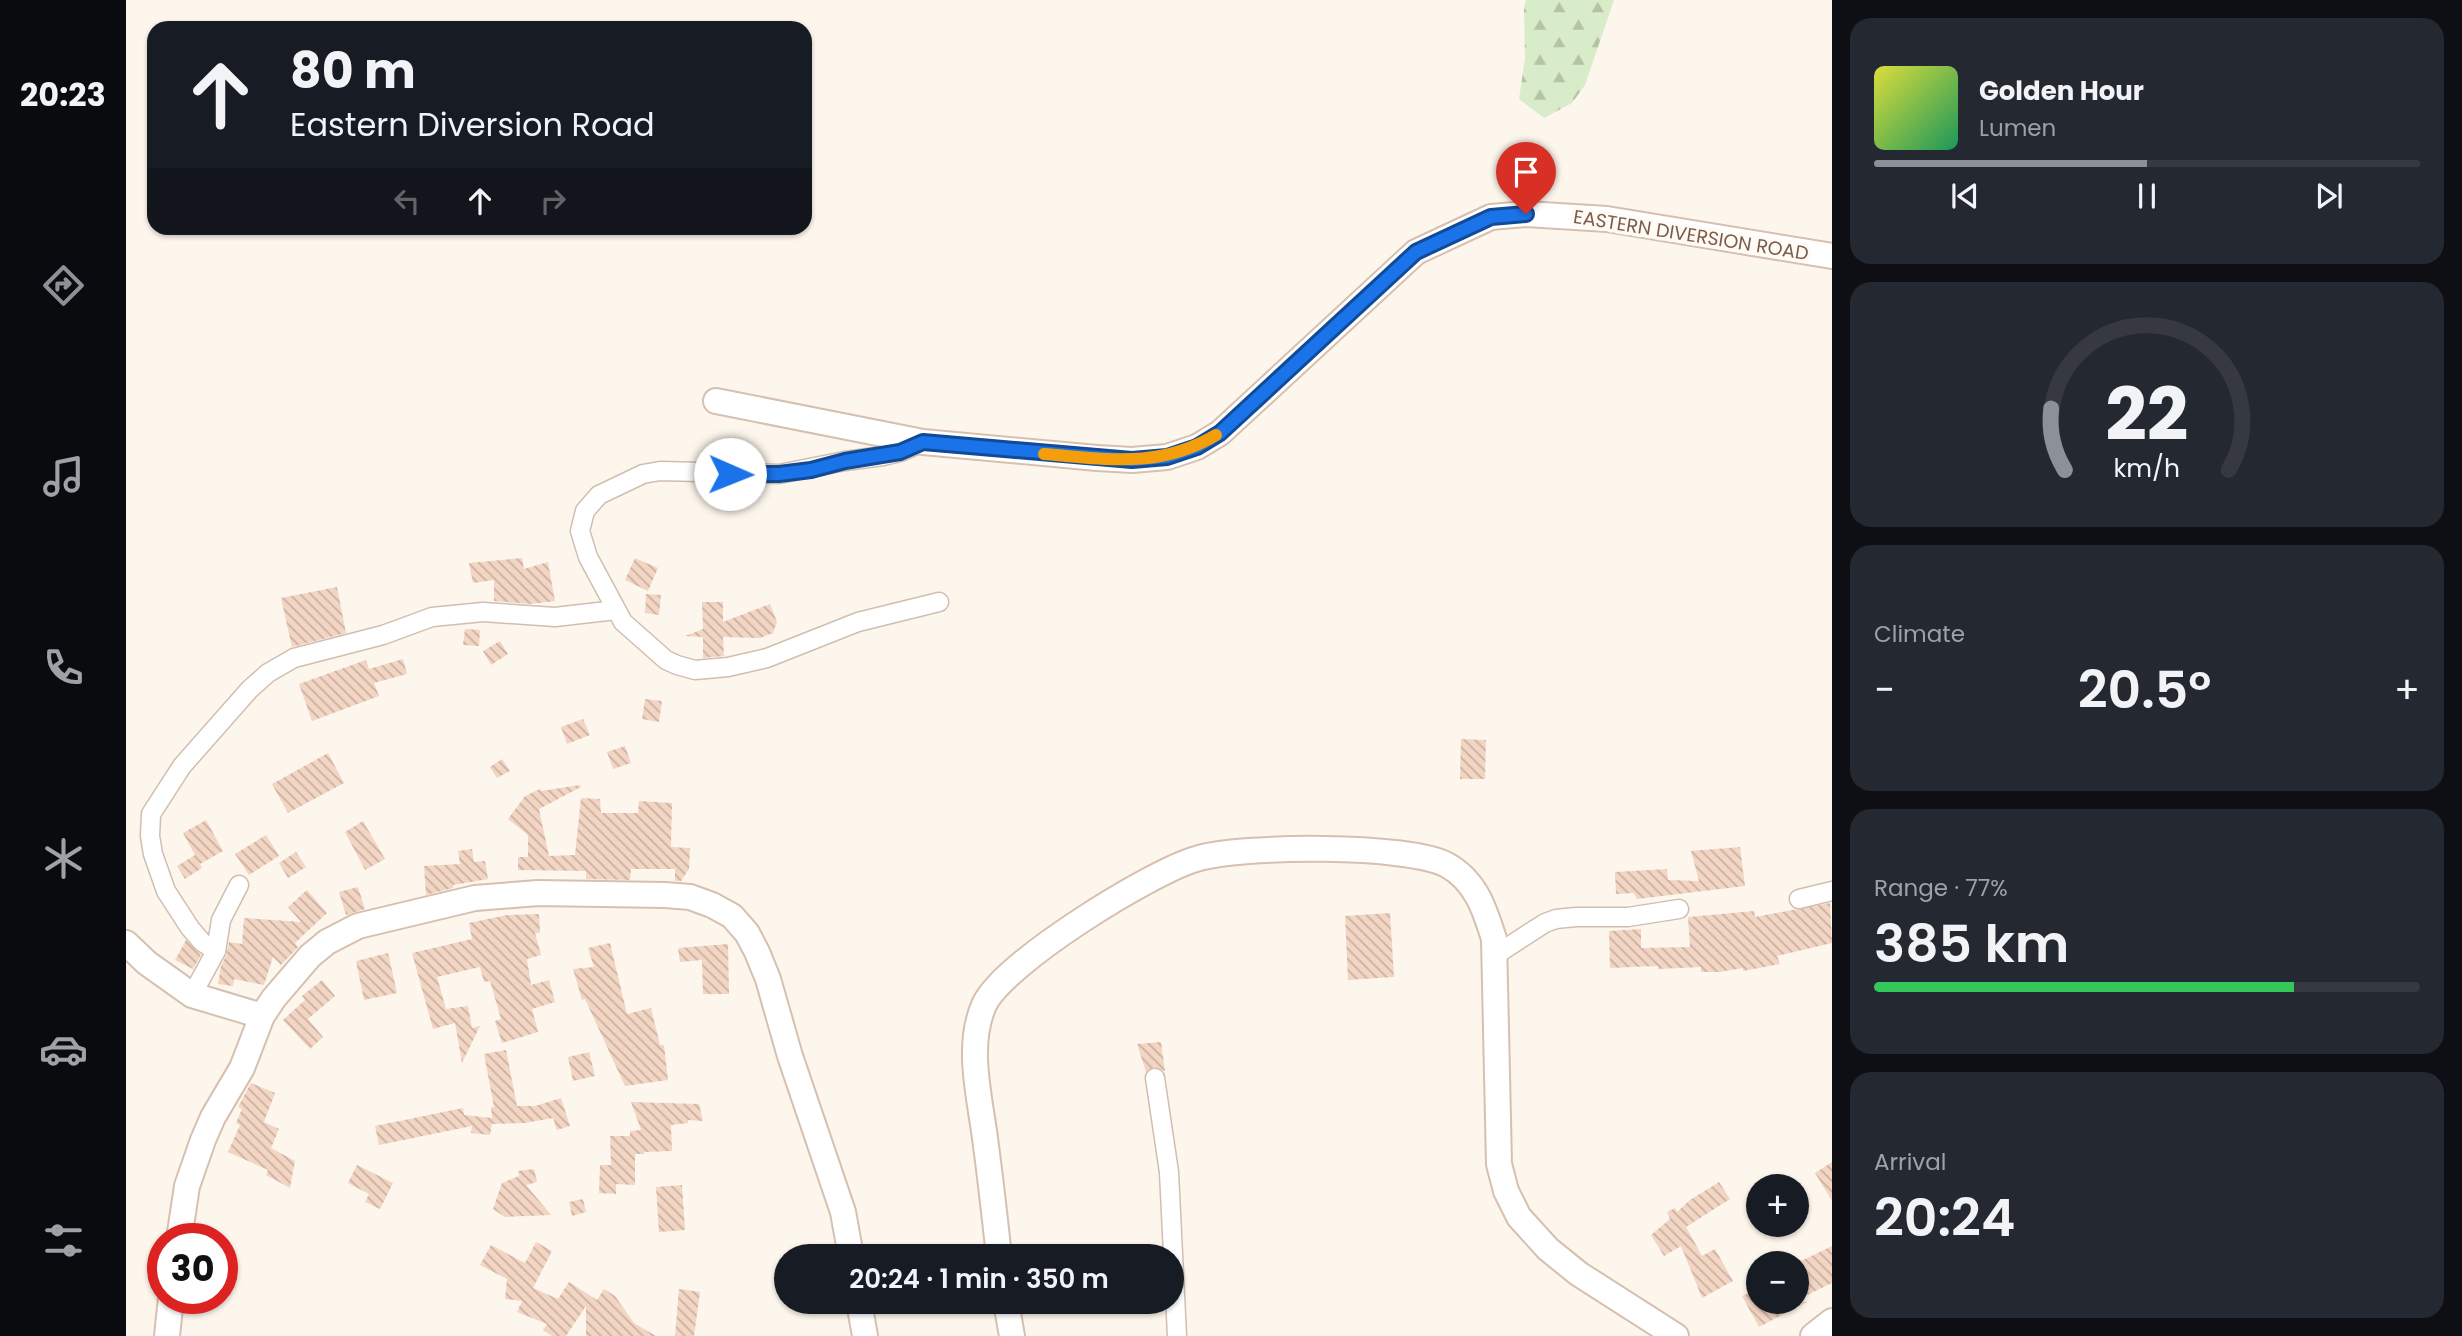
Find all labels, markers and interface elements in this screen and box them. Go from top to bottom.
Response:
text: 80 m [290,37,416,105]
icon: ahead [175,49,266,140]
text: 20:23 [20,72,106,117]
text: Golden Hour [1979,73,2144,109]
text: Eastern Diversion Road [290,102,655,147]
text: Lumen [1979,112,2056,144]
pin [1496,142,1556,214]
icon: arrive [1507,153,1545,191]
icon: previous [1946,177,1984,215]
icon: pause [2128,177,2166,215]
icon: next [2310,177,2348,215]
icon: left [388,182,426,220]
icon: ahead [461,182,499,220]
icon: right [534,182,572,220]
street label: EASTERN DIVERSION ROAD [1571,203,1811,267]
icon: directions [39,261,88,310]
text: 22 [2105,365,2189,466]
position arrow [693,437,767,511]
text: km/h [2114,451,2180,486]
icon: music [39,452,88,501]
text: Climate [1874,618,1965,650]
icon: phone [39,643,88,692]
text: 20.5° [2078,653,2211,726]
text: − [1874,663,1895,716]
text: + [2394,663,2420,716]
icon: climate [39,834,88,883]
text: Range · 77% [1874,872,2008,904]
text: 385 km [1874,907,2069,980]
icon: car [39,1025,88,1074]
text: Arrival [1874,1146,1946,1178]
map controls [1746,1174,1809,1314]
button: + [1746,1174,1809,1237]
text: 20:24 [1874,1181,2015,1254]
icon: filters [39,1216,88,1265]
speed limit sign: 30 [147,1223,238,1314]
button: − [1746,1251,1809,1314]
text: 20:24 · 1 min · 350 m [849,1261,1109,1297]

